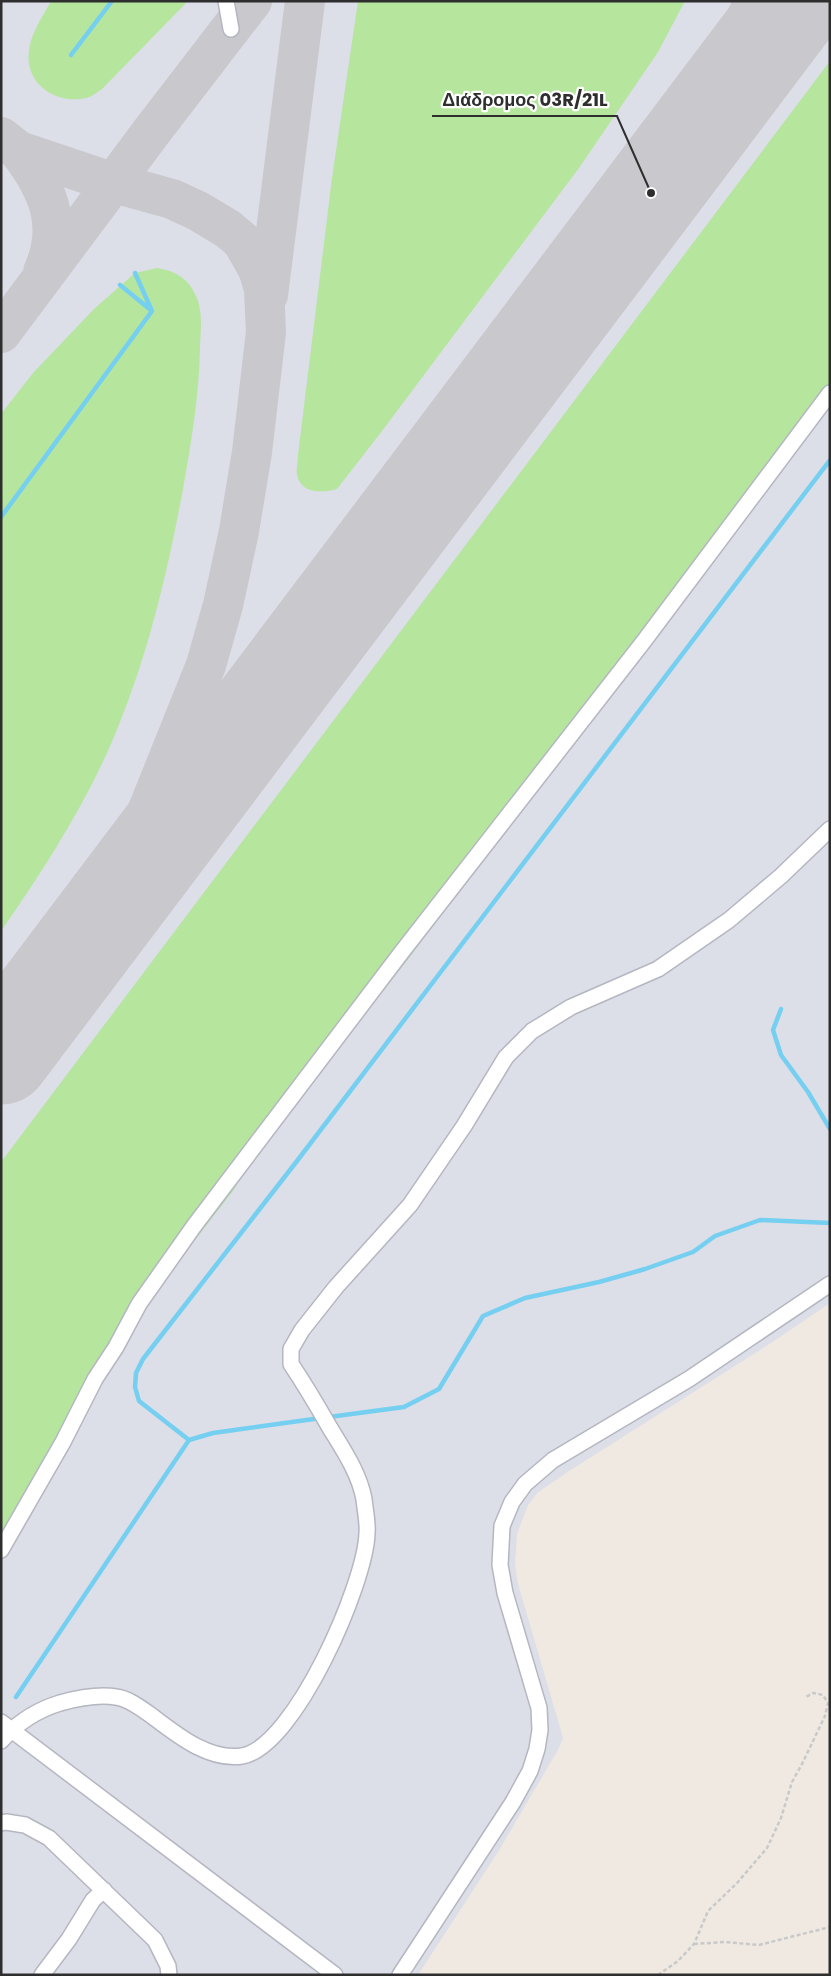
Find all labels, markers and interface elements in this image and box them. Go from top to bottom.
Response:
callout: Διάδρομος 03R/21L [432,83,617,116]
text: Διάδρομος 03R/21L [442,87,608,112]

